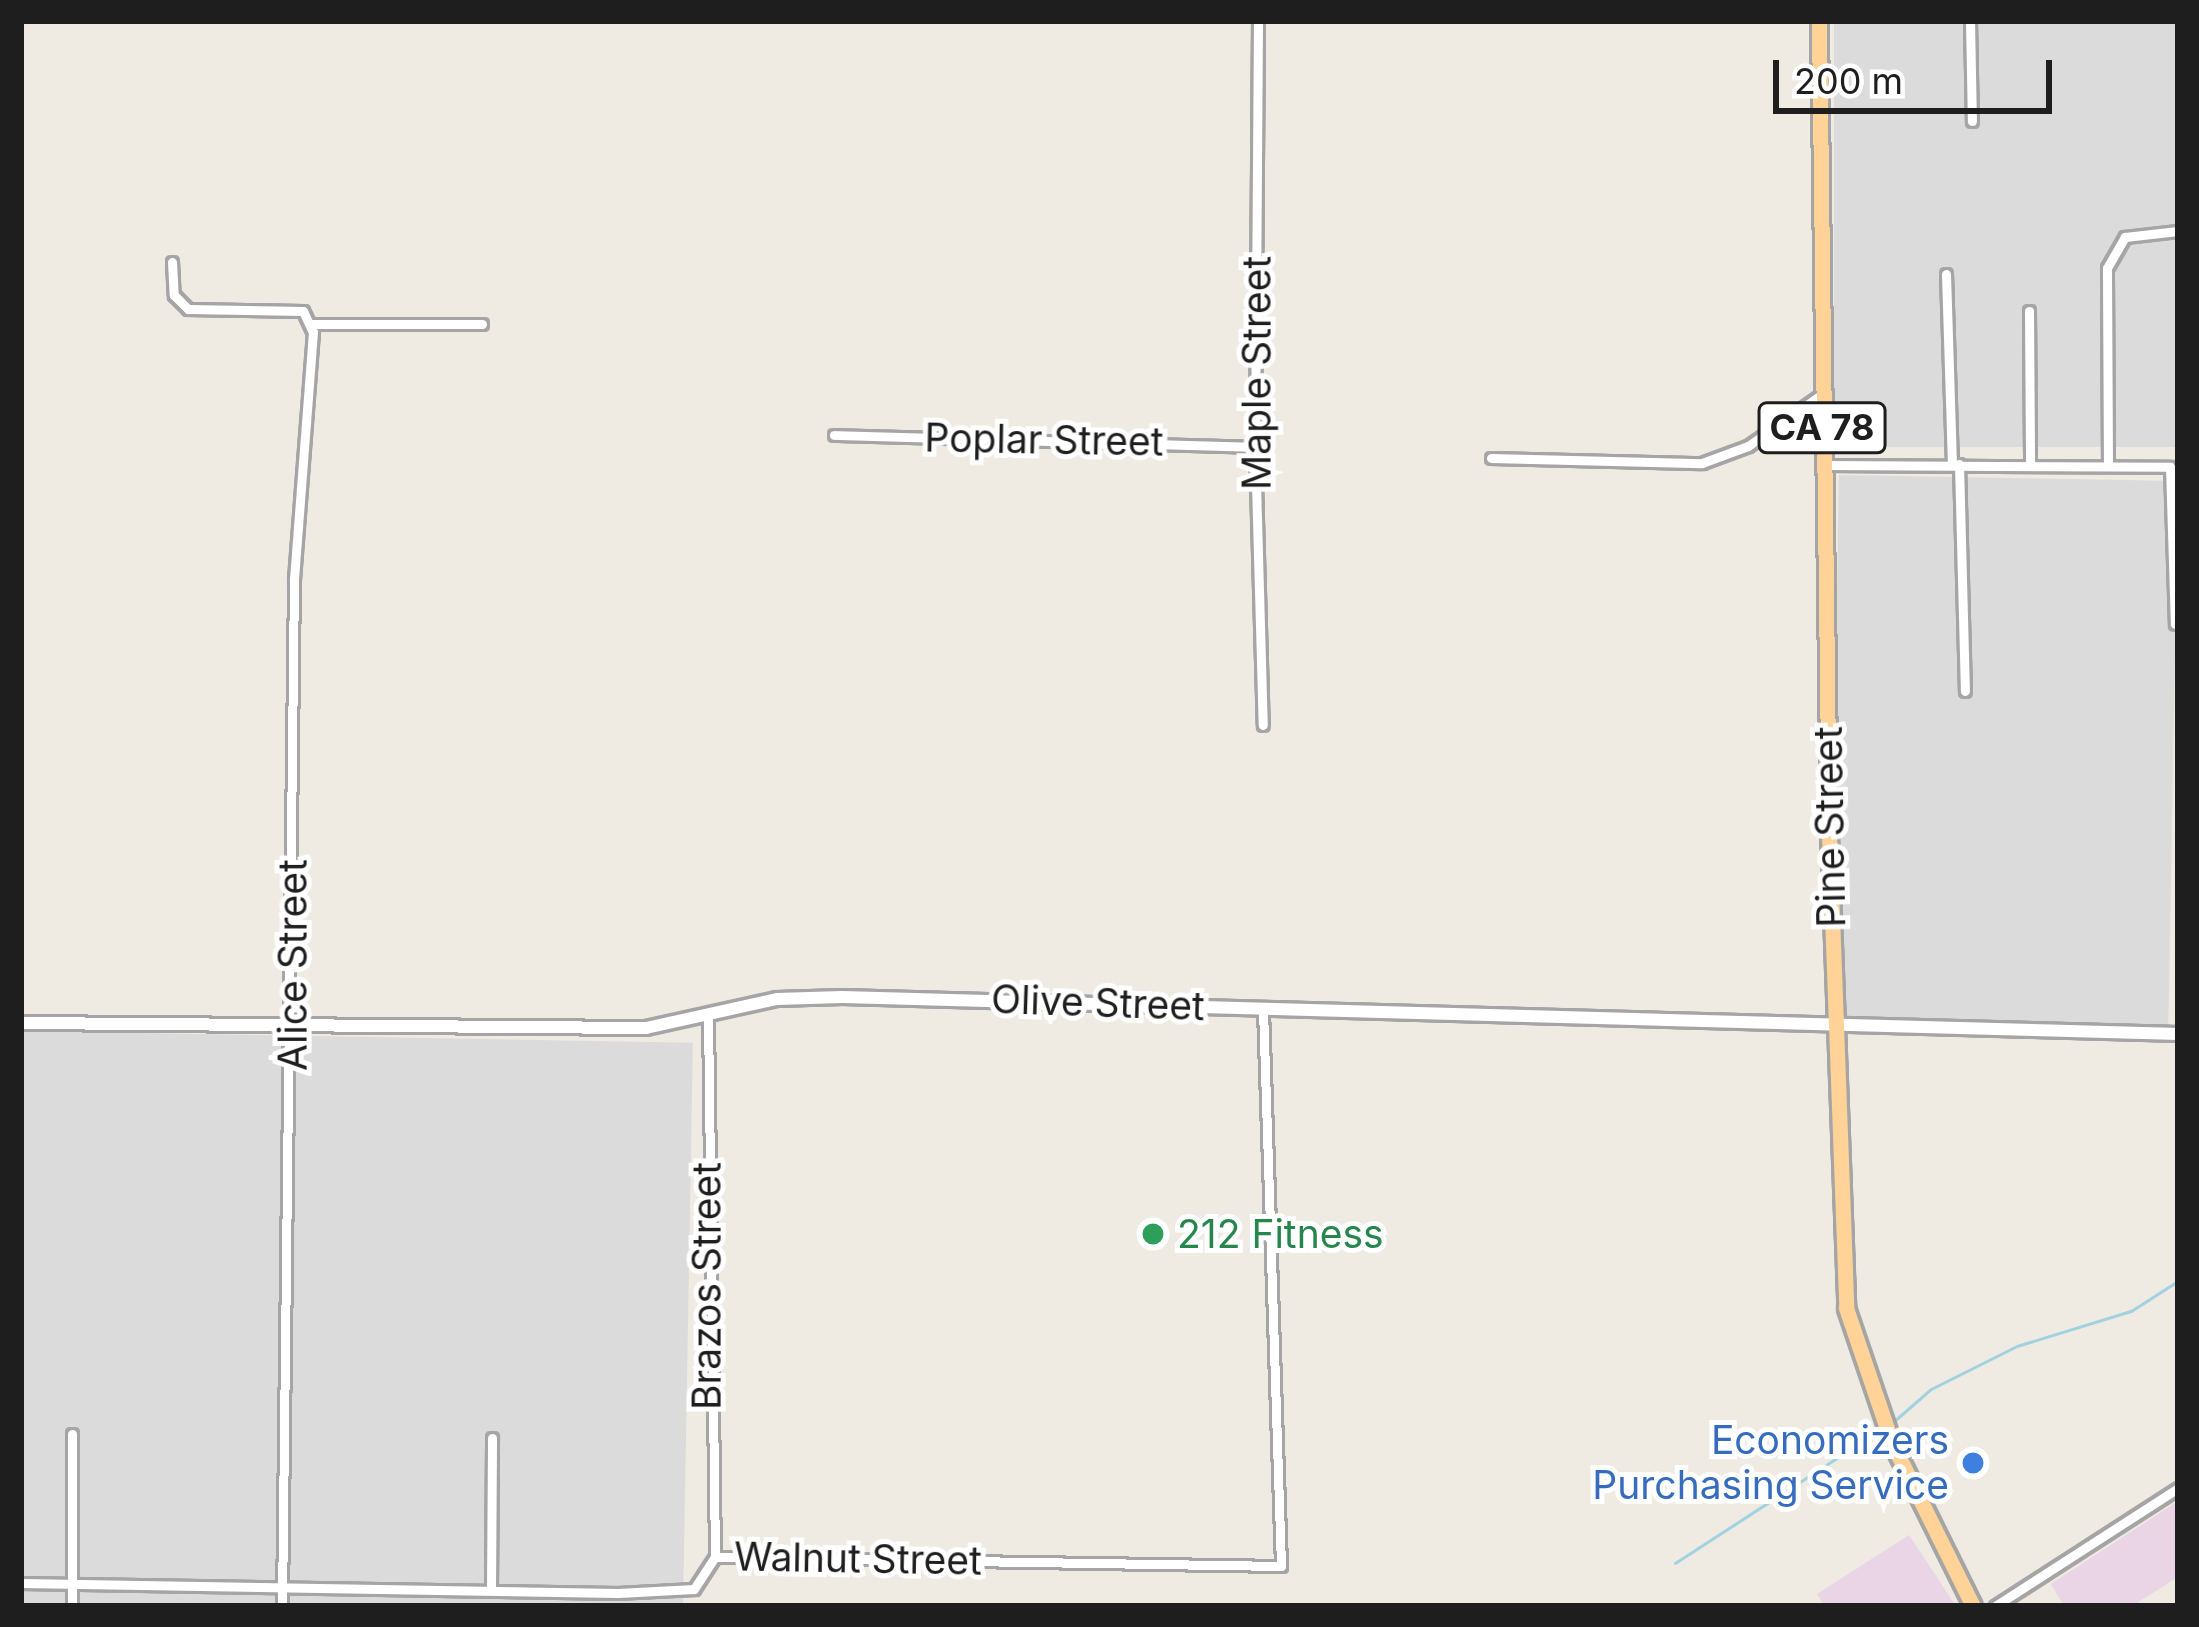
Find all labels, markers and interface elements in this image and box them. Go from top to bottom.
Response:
scale bar [1779,36,2058,110]
text: 200 m [1794,59,1903,103]
street label: Maple Street [1234,256,1280,490]
road number: CA 78 [1756,398,1888,458]
street label: Poplar Street [924,415,1164,465]
street label: Pine Street [1805,726,1855,928]
street label: Alice Street [270,859,316,1071]
street label: Olive Street [990,976,1206,1030]
street label: Brazos Street [684,1162,730,1410]
place label: 212 Fitness [1177,1211,1384,1257]
marker: 212 Fitness [1140,1221,1166,1247]
place label: Economizers Purchasing Service [1592,1418,1949,1509]
marker: Economizers Purchasing Service [1960,1450,1986,1476]
street label: Walnut Street [734,1533,982,1585]

